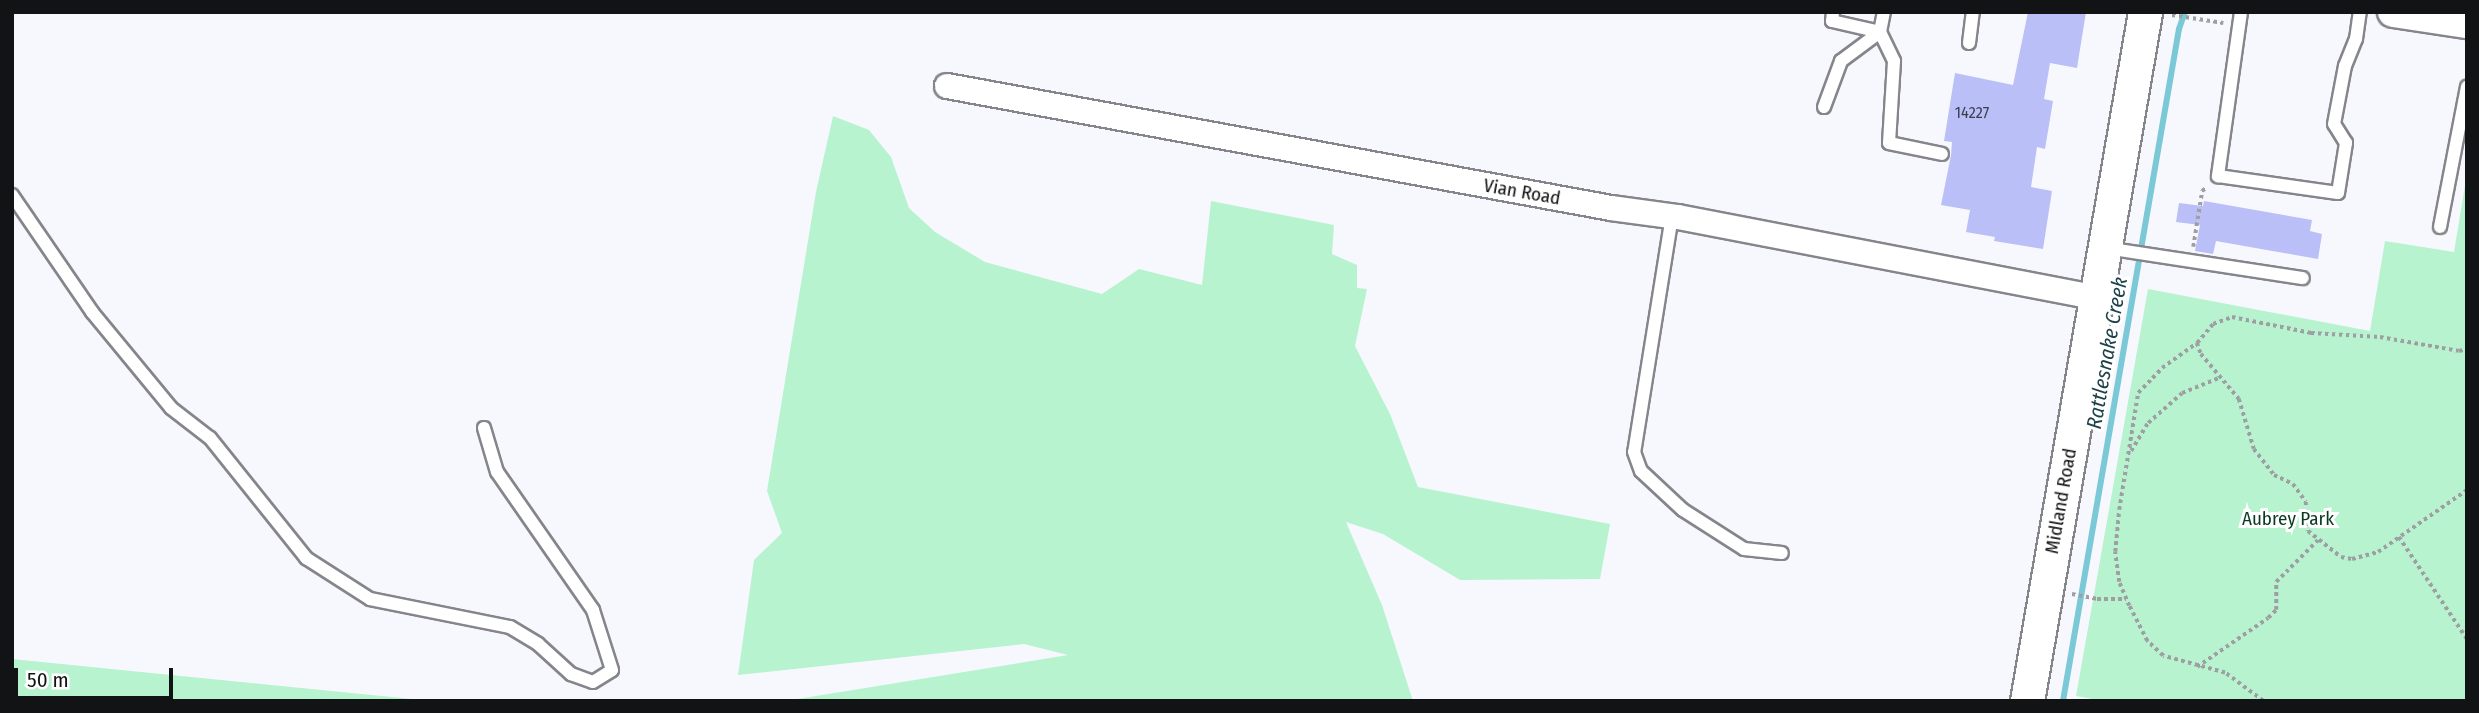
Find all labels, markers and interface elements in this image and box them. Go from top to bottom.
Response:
house number: 14227 [1955,103,1989,123]
street label: Vian Road [1482,174,1562,210]
water label: Rattlesnake Creek [2081,275,2133,431]
street label: Midland Road [2041,446,2081,556]
park label: Aubrey Park [2242,508,2334,530]
scale bar [18,654,177,698]
text: 50 m [27,667,69,693]

